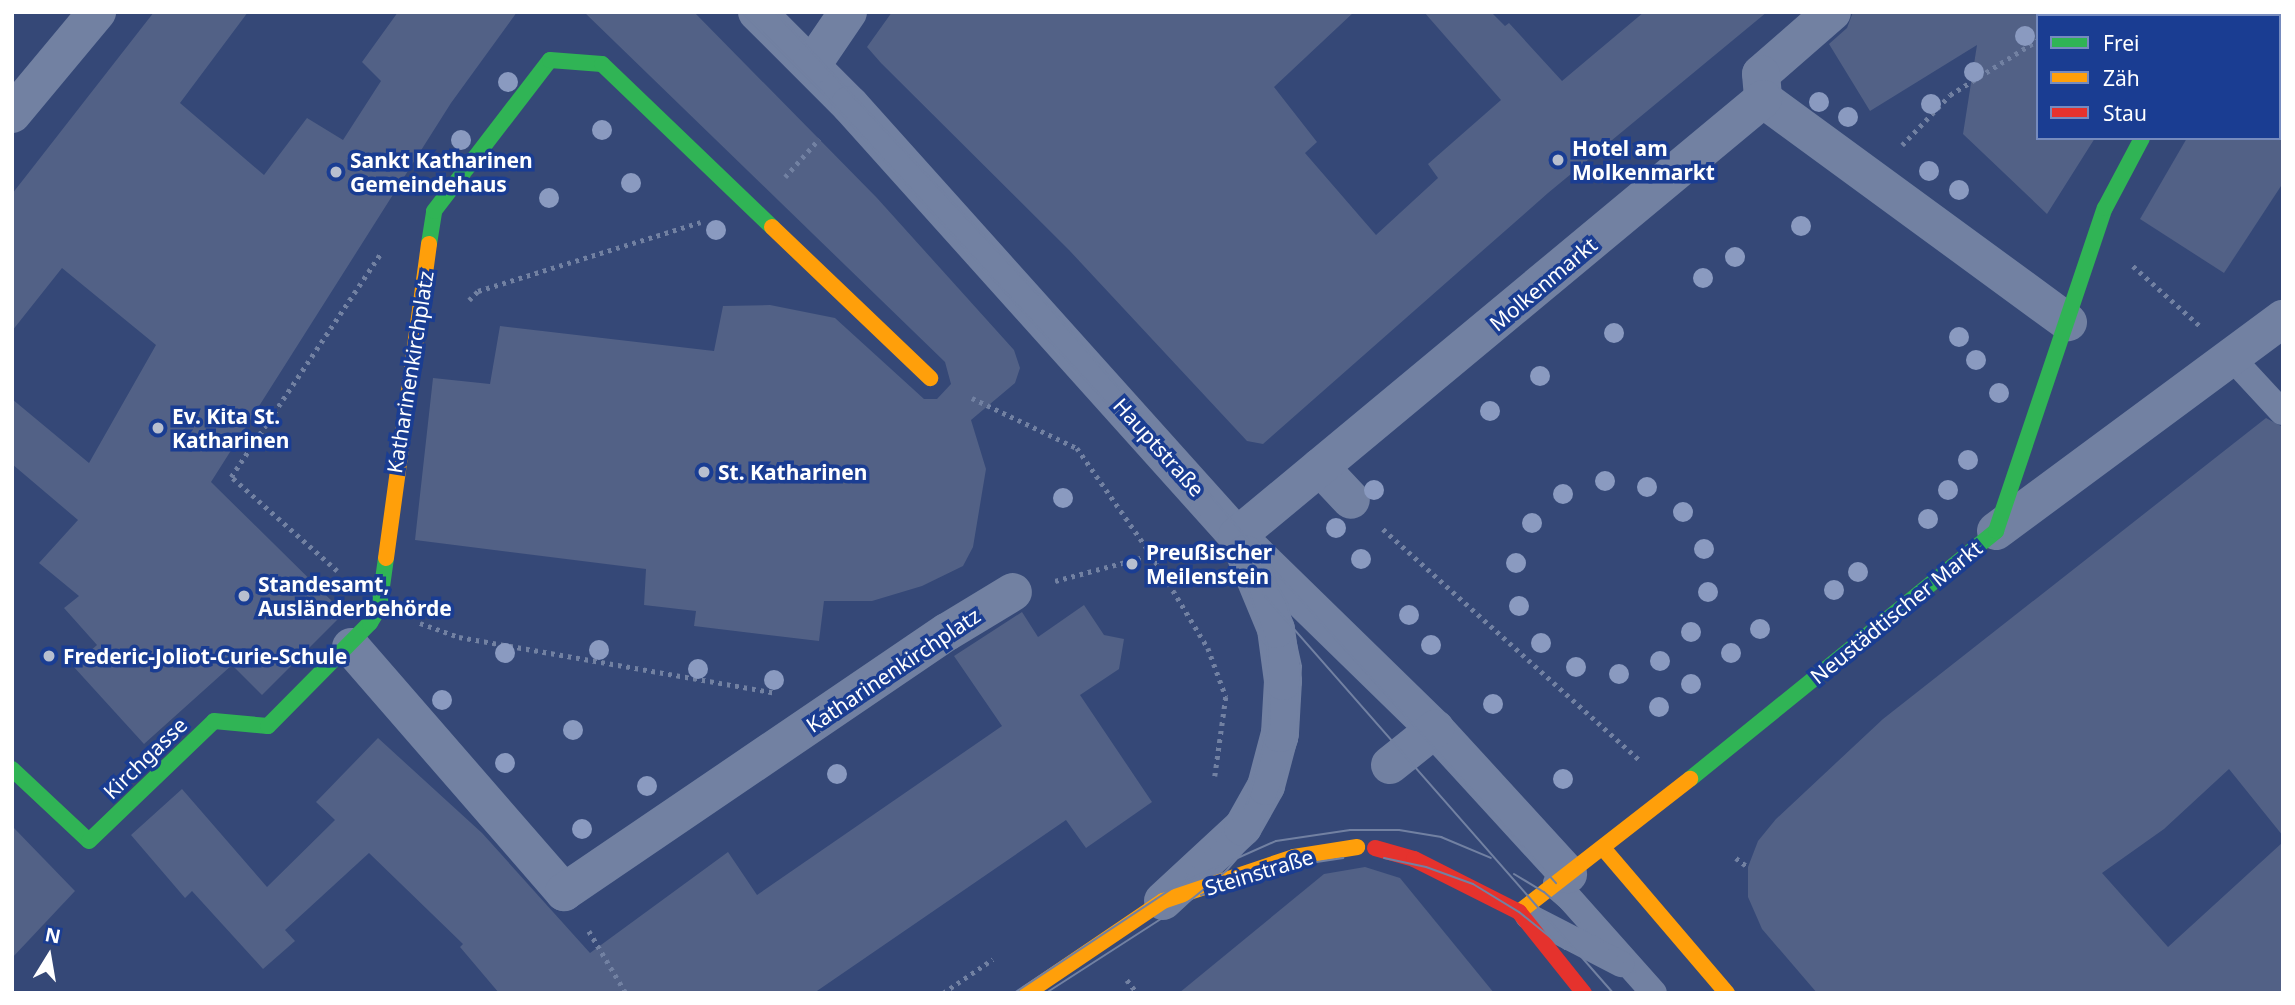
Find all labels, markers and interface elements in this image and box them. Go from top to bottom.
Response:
legend [2036,14,2281,140]
text: Frei [2103,29,2139,57]
text: Zäh [2103,64,2140,92]
text: Stau [2103,99,2147,127]
place label: Hotel am Molkenmarkt [1572,135,1715,185]
place label: Sankt Katharinen Gemeindehaus [350,147,533,197]
marker: Hotel am Molkenmarkt [1550,152,1566,168]
marker: Sankt Katharinen Gemeindehaus [328,164,344,180]
street label: Molkenmarkt [1484,232,1602,336]
street label: Katharinenkirchplatz [382,269,438,475]
street label: Hauptstraße [1108,393,1210,501]
place label: Ev. Kita St. Katharinen [172,403,289,453]
marker: Ev. Kita St. Katharinen [150,420,166,436]
place label: St. Katharinen [718,459,867,485]
marker: St. Katharinen [696,464,712,480]
street label: Neustädtischer Markt [1805,535,1987,689]
place label: Preußischer Meilenstein [1146,539,1272,589]
marker: Preußischer Meilenstein [1124,556,1140,572]
place label: Standesamt, Ausländerbehörde [258,571,452,621]
marker: Standesamt, Ausländerbehörde [236,588,252,604]
street label: Katharinenkirchplatz [801,602,985,738]
place label: Frederic-Joliot-Curie-Schule [63,643,347,669]
marker: Frederic-Joliot-Curie-Schule [41,648,57,664]
street label: Kirchgasse [98,712,192,804]
street label: Steinstraße [1202,844,1316,900]
north arrow [14,921,84,991]
text: N [43,921,63,950]

